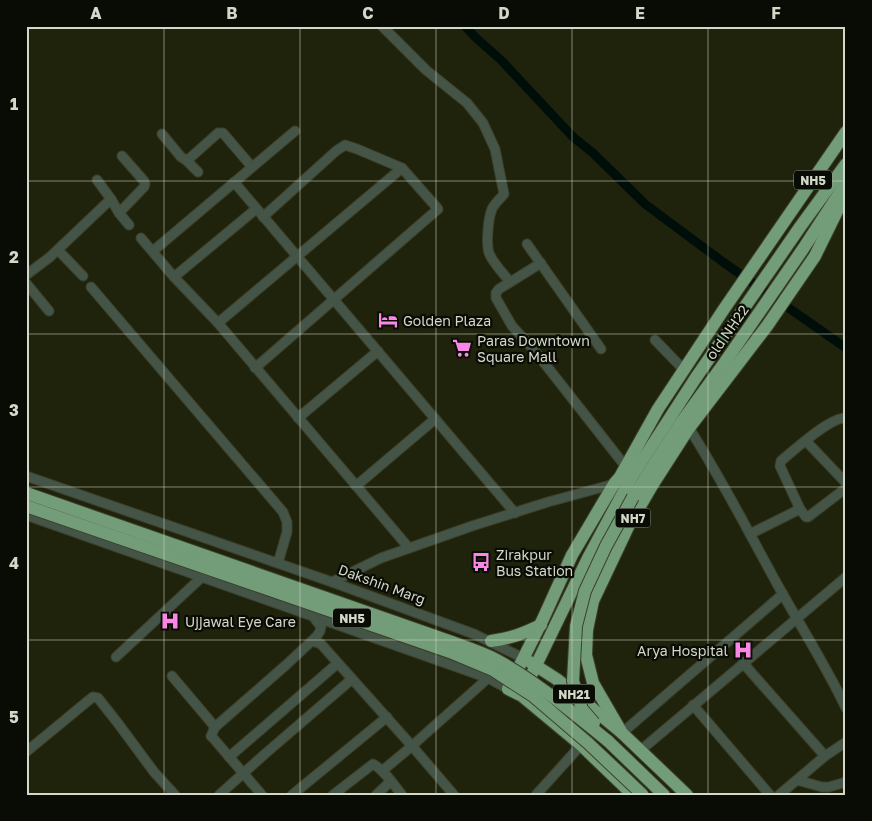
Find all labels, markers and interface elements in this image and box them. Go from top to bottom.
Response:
text: A [90,3,102,23]
text: B [226,3,238,23]
text: C [362,3,374,23]
text: D [498,3,510,23]
text: E [635,3,645,23]
text: F [771,3,781,23]
text: 1 [10,94,18,114]
road number: NH5 [794,170,832,190]
text: 2 [9,247,19,267]
street label: old NH22 [702,302,752,362]
hotel icon: Golden Plaza [377,309,399,331]
place label: Golden Plaza [403,312,491,329]
place label: Paras Downtown Square Mall [477,332,590,365]
supermarket icon: Paras Downtown Square Mall [451,337,473,359]
text: 3 [9,400,19,420]
road number: NH7 [616,508,650,528]
place label: Zirakpur Bus Station [496,546,573,579]
bus stop icon: Zirakpur Bus Station [470,551,492,573]
text: 4 [9,553,19,573]
street label: Dakshin Marg [336,560,428,608]
road number: NH5 [333,608,371,628]
hospital icon: Ujjawal Eye Care [159,610,181,632]
place label: Ujjawal Eye Care [185,613,296,630]
hospital icon: Arya Hospital [732,639,754,661]
place label: Arya Hospital [637,642,728,659]
road number: NH21 [553,684,595,704]
text: 5 [9,707,19,727]

